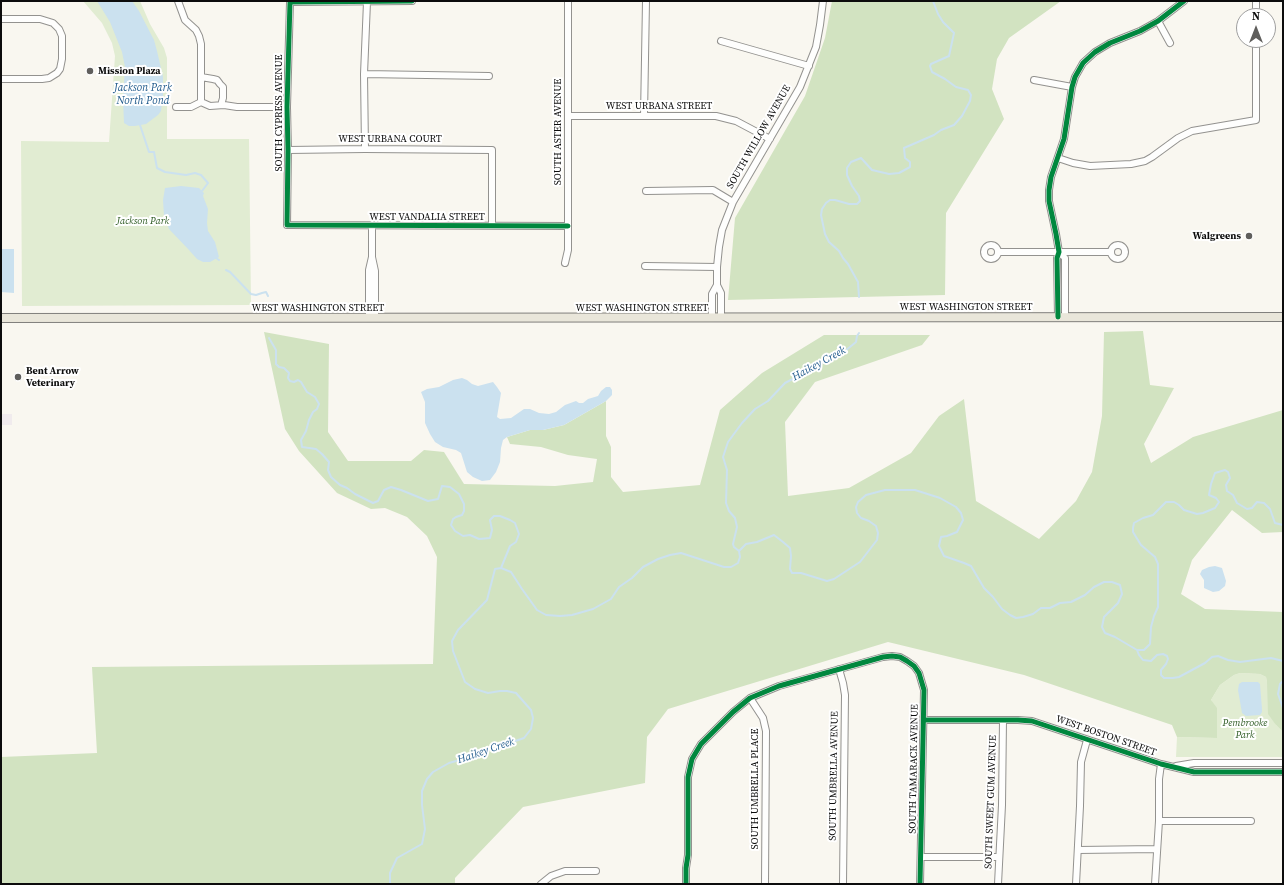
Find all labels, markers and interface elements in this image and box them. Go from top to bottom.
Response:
north arrow [1236,8,1276,48]
text: N [1252,9,1260,24]
street label: SOUTH CYPRESS AVENUE [273,54,285,172]
place label: Mission Plaza [98,65,161,77]
marker: Mission Plaza [85,66,95,76]
street label: SOUTH ASTER AVENUE [552,79,564,185]
water label: Jackson Park North Pond [114,81,172,107]
street label: SOUTH WILLOW AVENUE [724,83,794,191]
street label: WEST URBANA STREET [606,100,712,112]
street label: WEST URBANA COURT [338,133,442,145]
street label: WEST VANDALIA STREET [369,211,485,223]
park label: Jackson Park [117,215,169,227]
place label: Walgreens [1193,230,1241,242]
marker: Walgreens [1244,231,1254,241]
street label: WEST WASHINGTON STREET [900,301,1032,313]
street label: WEST WASHINGTON STREET [252,302,384,314]
street label: WEST WASHINGTON STREET [576,302,708,314]
water label: Haikey Creek [790,344,848,384]
place label: Bent Arrow Veterinary [26,365,79,388]
marker: Bent Arrow Veterinary [13,372,23,382]
street label: SOUTH TAMARACK AVENUE [907,704,921,834]
street label: SOUTH UMBRELLA AVENUE [827,711,841,841]
street label: WEST BOSTON STREET [1054,713,1158,759]
park label: Pembrooke Park [1223,717,1267,740]
street label: SOUTH UMBRELLA PLACE [749,728,761,850]
water label: Haikey Creek [456,735,516,767]
street label: SOUTH SWEET GUM AVENUE [983,735,999,869]

